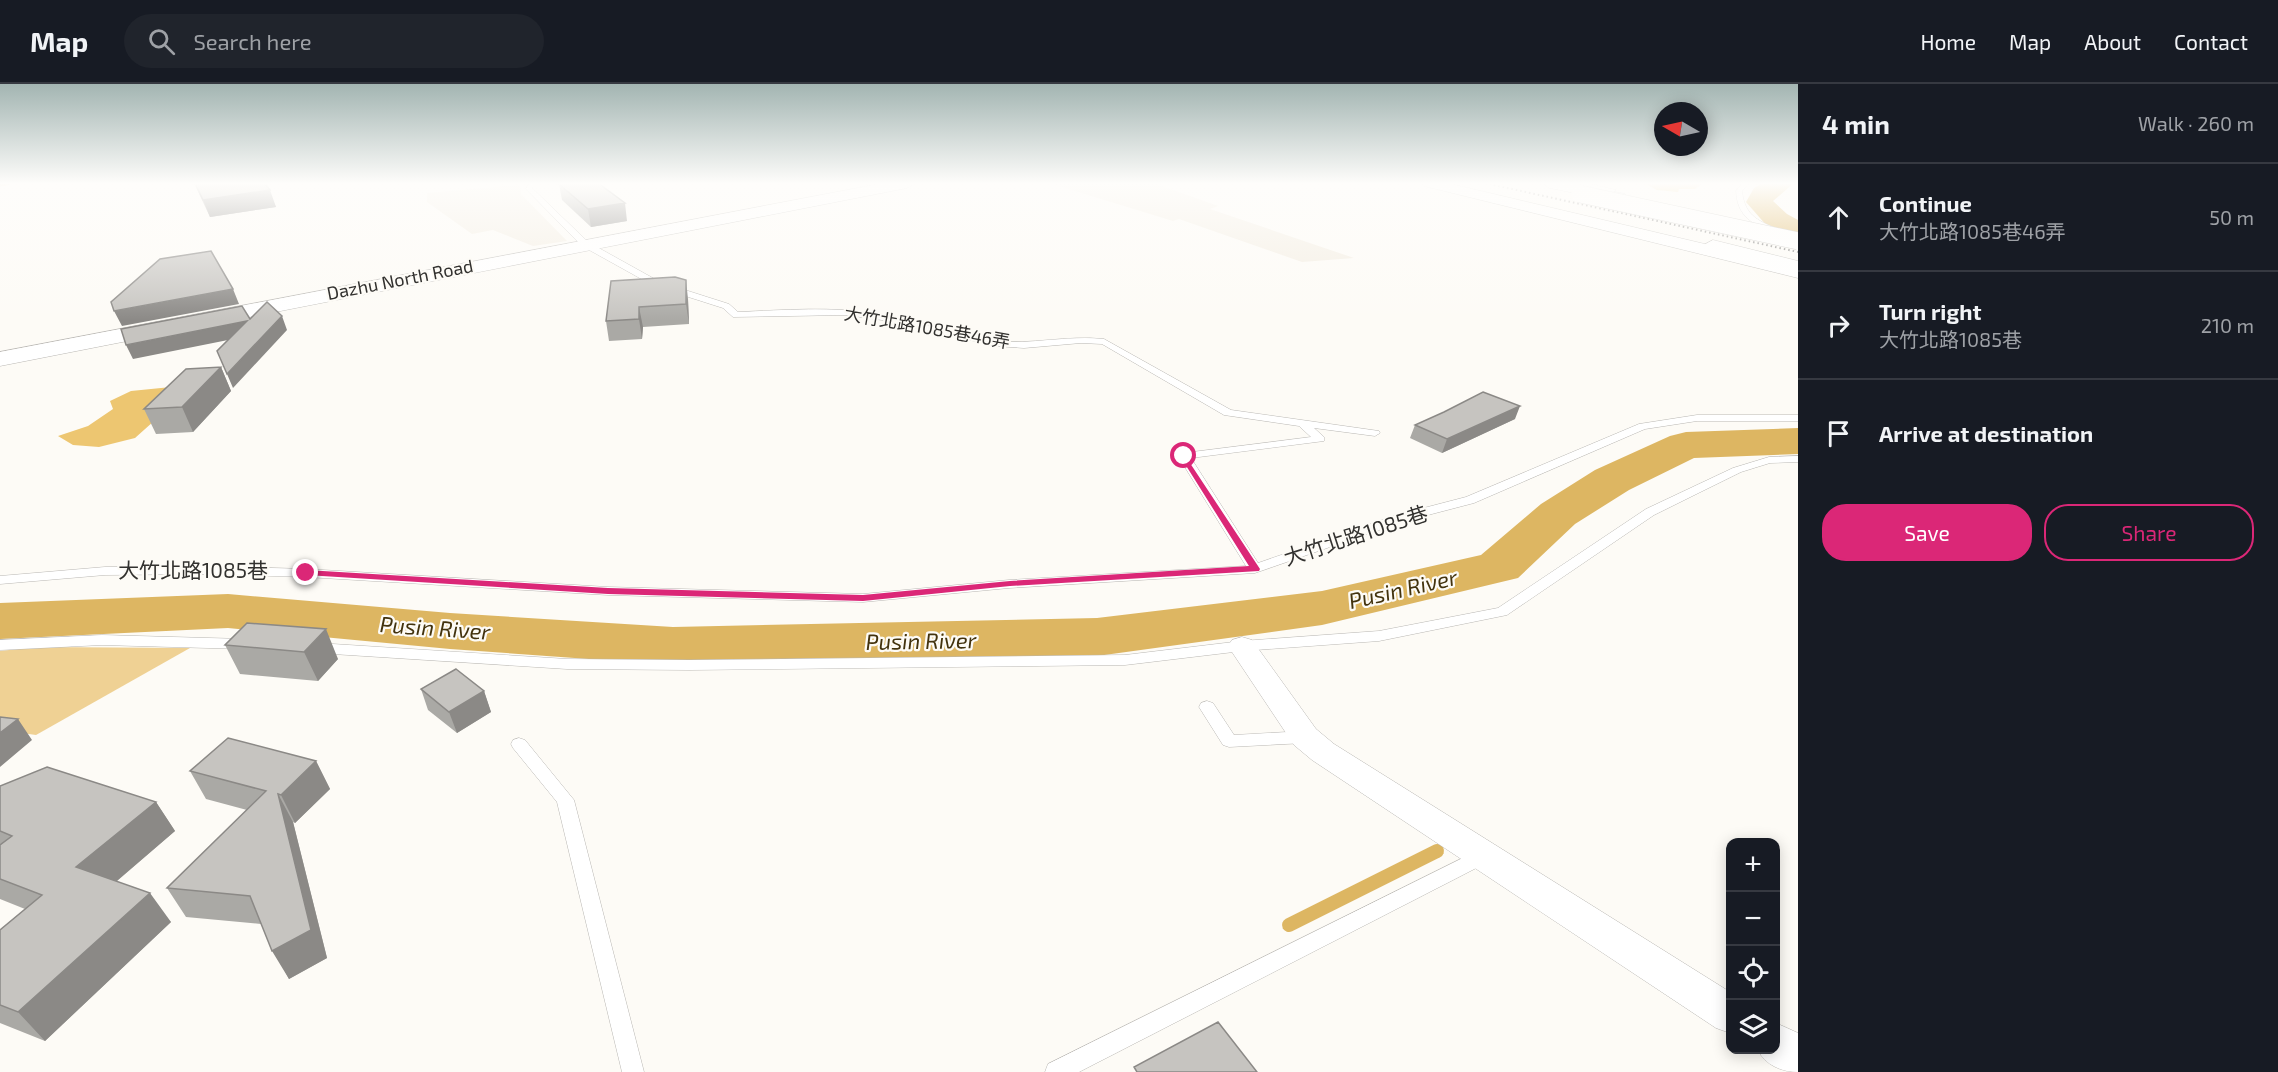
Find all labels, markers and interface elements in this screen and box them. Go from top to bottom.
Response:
search box [124,14,544,68]
text: Map [30,24,88,58]
icon: search [145,25,178,58]
text: Search here [193,28,312,54]
text: Home [1920,29,1976,54]
text: Map [2009,29,2051,54]
text: About [2084,29,2141,54]
text: Contact [2174,29,2248,54]
north arrow [1654,102,1708,156]
text: 4 min [1822,108,1890,139]
text: Walk · 260 m [2138,111,2254,135]
text: Continue [1879,190,1972,216]
icon: ahead [1822,201,1855,234]
text: 50 m [2209,205,2254,229]
text: 大竹北路1085巷46弄 [1879,219,2066,243]
street label: Dazhu North Road [325,254,475,304]
text: Turn right [1879,298,1981,324]
street label: 大竹北路1085巷46弄 [843,302,1012,352]
icon: right [1822,309,1855,342]
text: 210 m [2201,313,2254,337]
text: 大竹北路1085巷 [1879,327,2022,351]
icon: arrive [1822,417,1855,450]
text: Arrive at destination [1879,420,2093,446]
route start [1170,442,1196,468]
street label: 大竹北路1085巷 [1280,500,1431,570]
button: Save [1822,504,2032,561]
button: Share [2044,504,2254,561]
street label: 大竹北路1085巷 [118,557,268,582]
route end [292,559,318,585]
water label: Pusin River [1346,563,1461,613]
water label: Pusin River [379,610,492,644]
water label: Pusin River [865,626,978,654]
map controls [1726,838,1780,1054]
button: + [1726,838,1780,892]
button: − [1726,892,1780,946]
button: locate [1726,946,1780,1000]
button: layers [1726,1000,1780,1054]

